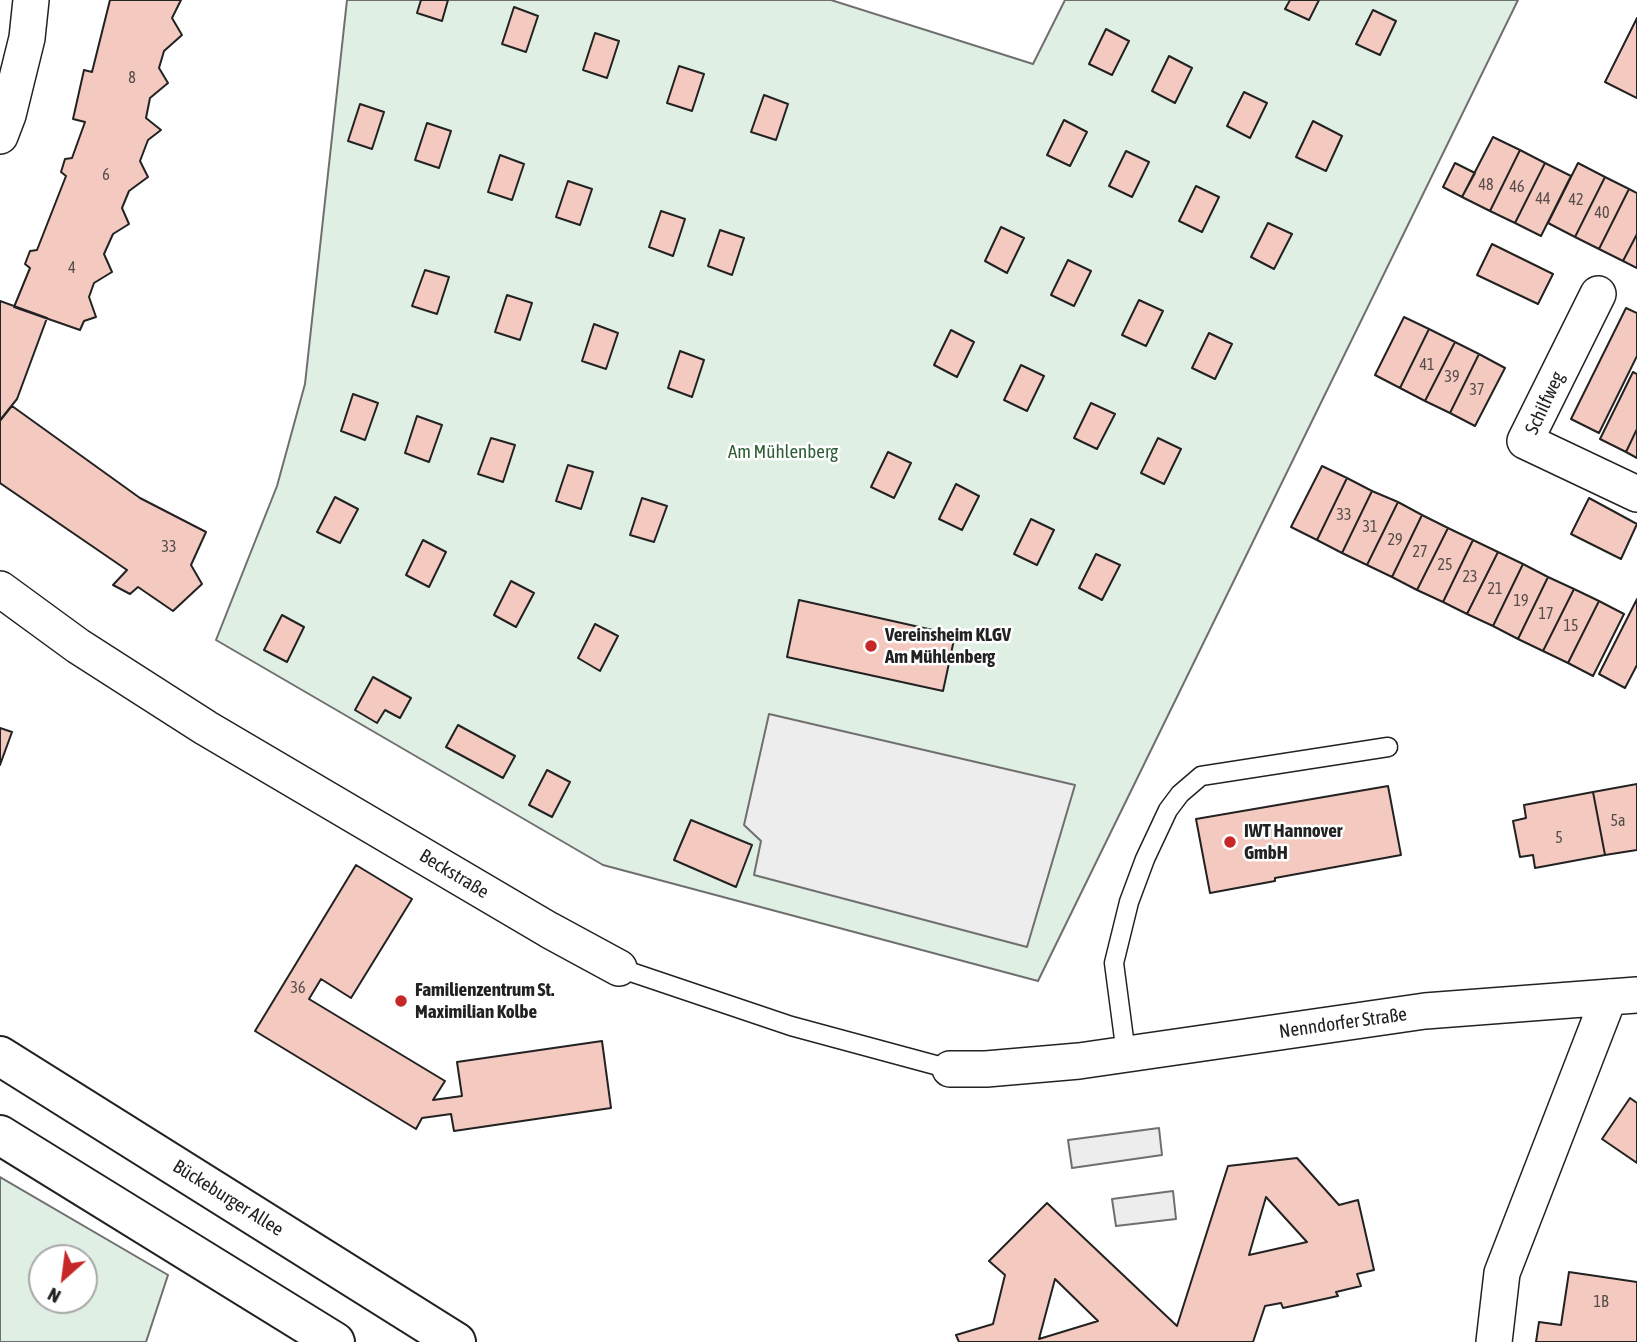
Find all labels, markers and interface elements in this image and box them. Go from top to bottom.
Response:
house number: 8 [128,68,136,88]
house number: 6 [102,165,110,185]
house number: 48 [1478,175,1494,195]
house number: 46 [1509,177,1525,197]
house number: 44 [1535,189,1551,209]
house number: 42 [1568,190,1584,210]
house number: 40 [1594,203,1610,223]
house number: 4 [68,258,76,278]
house number: 41 [1419,355,1435,375]
house number: 39 [1444,367,1460,387]
street label: Schilfweg [1521,368,1569,438]
house number: 37 [1469,380,1485,400]
park label: Am Mühlenberg [728,441,838,463]
house number: 33 [1336,505,1352,525]
house number: 31 [1362,517,1378,537]
house number: 29 [1387,530,1403,550]
house number: 33 [161,537,177,557]
house number: 27 [1412,542,1428,562]
house number: 25 [1437,555,1453,575]
house number: 23 [1462,567,1478,587]
house number: 21 [1487,579,1503,599]
house number: 19 [1513,591,1529,611]
house number: 17 [1538,604,1554,624]
house number: 15 [1563,616,1579,636]
place label: Vereinsheim KLGV Am Mühlenberg [885,624,1011,668]
marker: Vereinsheim KLGV Am Mühlenberg [863,638,879,654]
house number: 5a [1611,811,1625,831]
place label: IWT Hannover GmbH [1244,820,1342,864]
house number: 5 [1555,828,1563,848]
marker: IWT Hannover GmbH [1222,834,1238,850]
street label: Beckstraße [415,844,493,904]
house number: 36 [290,978,306,998]
place label: Familienzentrum St. Maximilian Kolbe [415,979,554,1023]
marker: Familienzentrum St. Maximilian Kolbe [393,993,409,1009]
street label: Nenndorfer Straße [1278,1003,1408,1043]
street label: Bückeburger Allee [169,1155,287,1241]
north arrow [28,1244,98,1314]
text: N [44,1283,64,1308]
house number: 1B [1593,1292,1609,1312]

